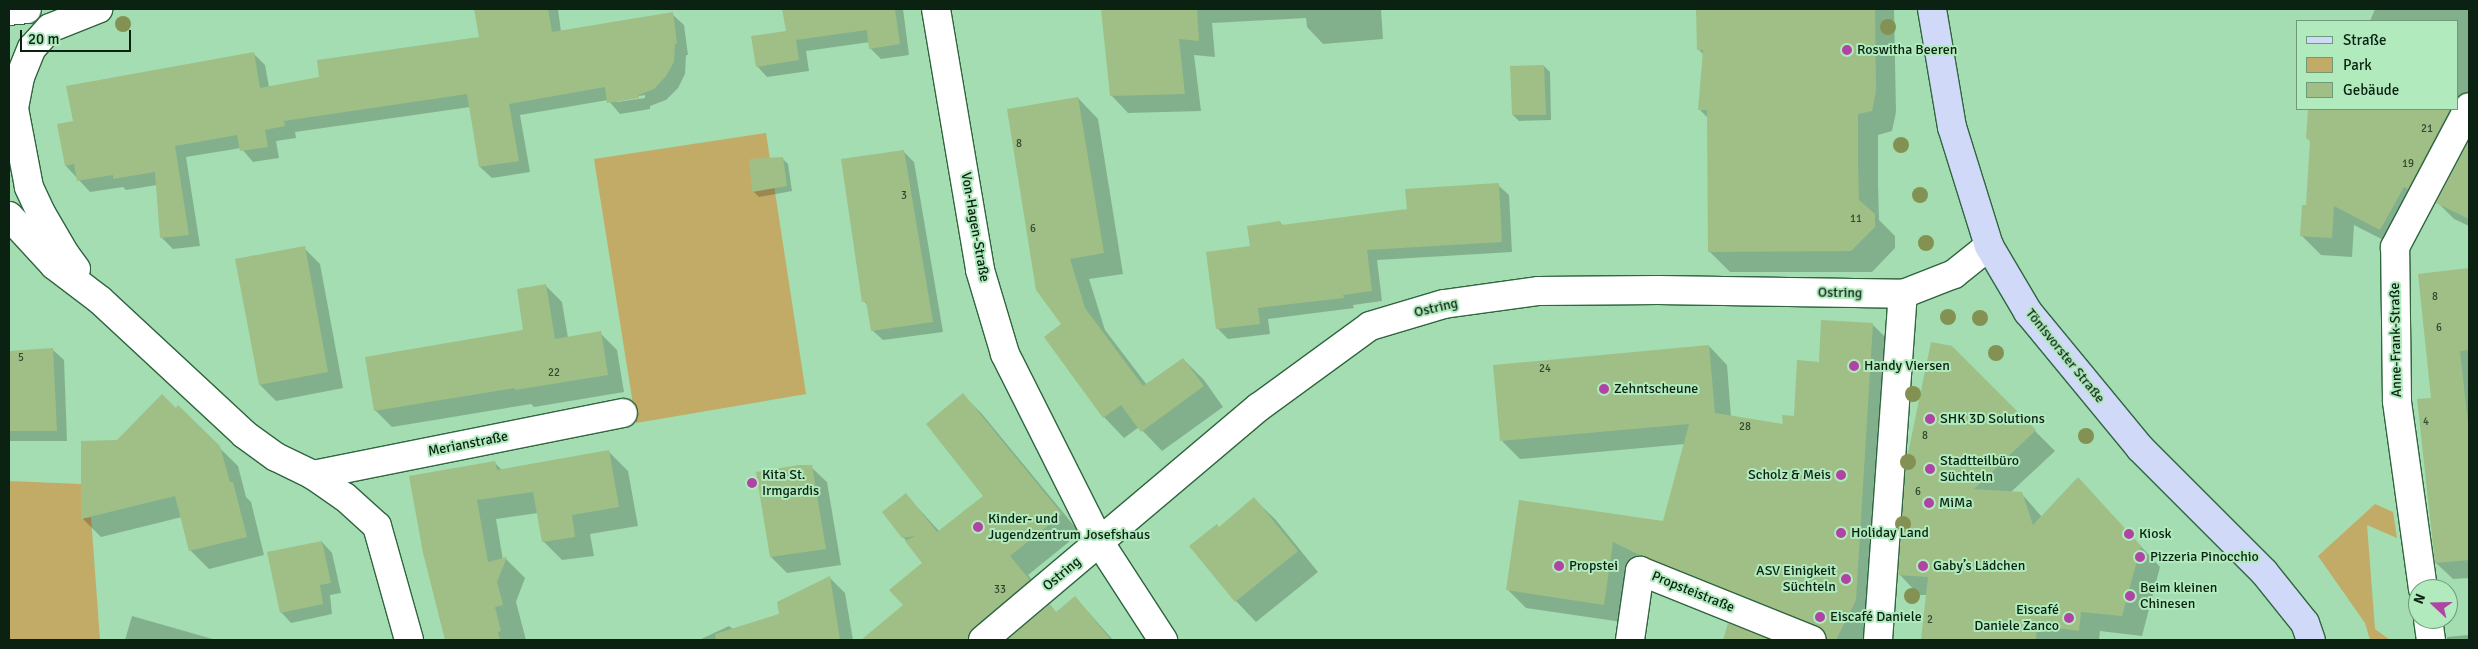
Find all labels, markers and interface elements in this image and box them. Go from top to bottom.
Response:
scale bar [22,20,134,52]
legend [2296,20,2458,110]
text: 20 m [28,30,59,48]
text: Straße [2343,31,2387,49]
place label: Roswitha Beeren [1857,42,1957,58]
marker: Roswitha Beeren [1841,44,1853,56]
text: Park [2343,56,2372,74]
text: Gebäude [2343,81,2399,99]
house number: 21 [2421,122,2433,136]
house number: 8 [1016,137,1022,151]
house number: 19 [2402,157,2414,171]
street label: Von-Hagen-Straße [957,171,993,283]
house number: 3 [901,189,907,203]
house number: 11 [1850,212,1862,226]
house number: 6 [1030,222,1036,236]
street label: Anne-Frank-Straße [2387,283,2405,397]
street label: Ostring [1818,284,1862,302]
house number: 8 [2432,290,2438,304]
street label: Ostring [1412,295,1460,321]
street label: Tönisvorster Straße [2022,305,2108,407]
house number: 6 [2436,321,2442,335]
house number: 5 [18,351,24,365]
place label: Handy Viersen [1864,358,1950,374]
marker: Handy Viersen [1848,360,1860,372]
house number: 24 [1539,362,1551,376]
house number: 22 [548,366,560,380]
place label: Zehntscheune [1614,381,1698,397]
marker: Zehntscheune [1598,383,1610,395]
place label: SHK 3D Solutions [1940,411,2045,427]
marker: SHK 3D Solutions [1924,413,1936,425]
house number: 4 [2423,415,2429,429]
house number: 28 [1739,420,1751,434]
street label: Merianstraße [427,428,509,460]
house number: 8 [1922,429,1928,443]
place label: Stadtteilbüro Süchteln [1940,453,2019,486]
marker: Stadtteilbüro Süchteln [1924,463,1936,475]
place label: Kita St. Irmgardis [762,467,819,500]
place label: Scholz & Meis [1748,467,1831,483]
marker: Scholz & Meis [1835,469,1847,481]
marker: Kita St. Irmgardis [746,477,758,489]
house number: 6 [1915,485,1921,499]
place label: MiMa [1939,495,1973,511]
marker: MiMa [1923,497,1935,509]
place label: Kinder- und Jugendzentrum Josefshaus [988,511,1150,544]
marker: Kinder- und Jugendzentrum Josefshaus [972,521,984,533]
place label: Holiday Land [1851,525,1929,541]
place label: Kiosk [2139,526,2172,542]
marker: Holiday Land [1835,527,1847,539]
marker: Kiosk [2123,528,2135,540]
place label: Pizzeria Pinocchio [2150,549,2259,565]
marker: Pizzeria Pinocchio [2134,551,2146,563]
street label: Ostring [1040,553,1084,595]
place label: Propstei [1569,558,1618,574]
place label: Gaby’s Lädchen [1933,558,2025,574]
marker: Propstei [1553,560,1565,572]
marker: Gaby’s Lädchen [1917,560,1929,572]
place label: ASV Einigkeit Süchteln [1756,563,1836,596]
street label: Propsteistraße [1649,568,1737,616]
marker: ASV Einigkeit Süchteln [1840,573,1852,585]
north arrow [2408,579,2458,629]
place label: Beim kleinen Chinesen [2140,580,2217,612]
house number: 33 [994,583,1006,597]
marker: Beim kleinen Chinesen [2124,590,2136,602]
text: N [2410,591,2429,606]
place label: Eiscafé Daniele Zanco [1974,602,2059,634]
place label: Eiscafé Daniele [1830,609,1922,625]
marker: Eiscafé Daniele [1814,611,1826,623]
marker: Eiscafé Daniele Zanco [2063,612,2075,624]
house number: 2 [1927,613,1933,627]

